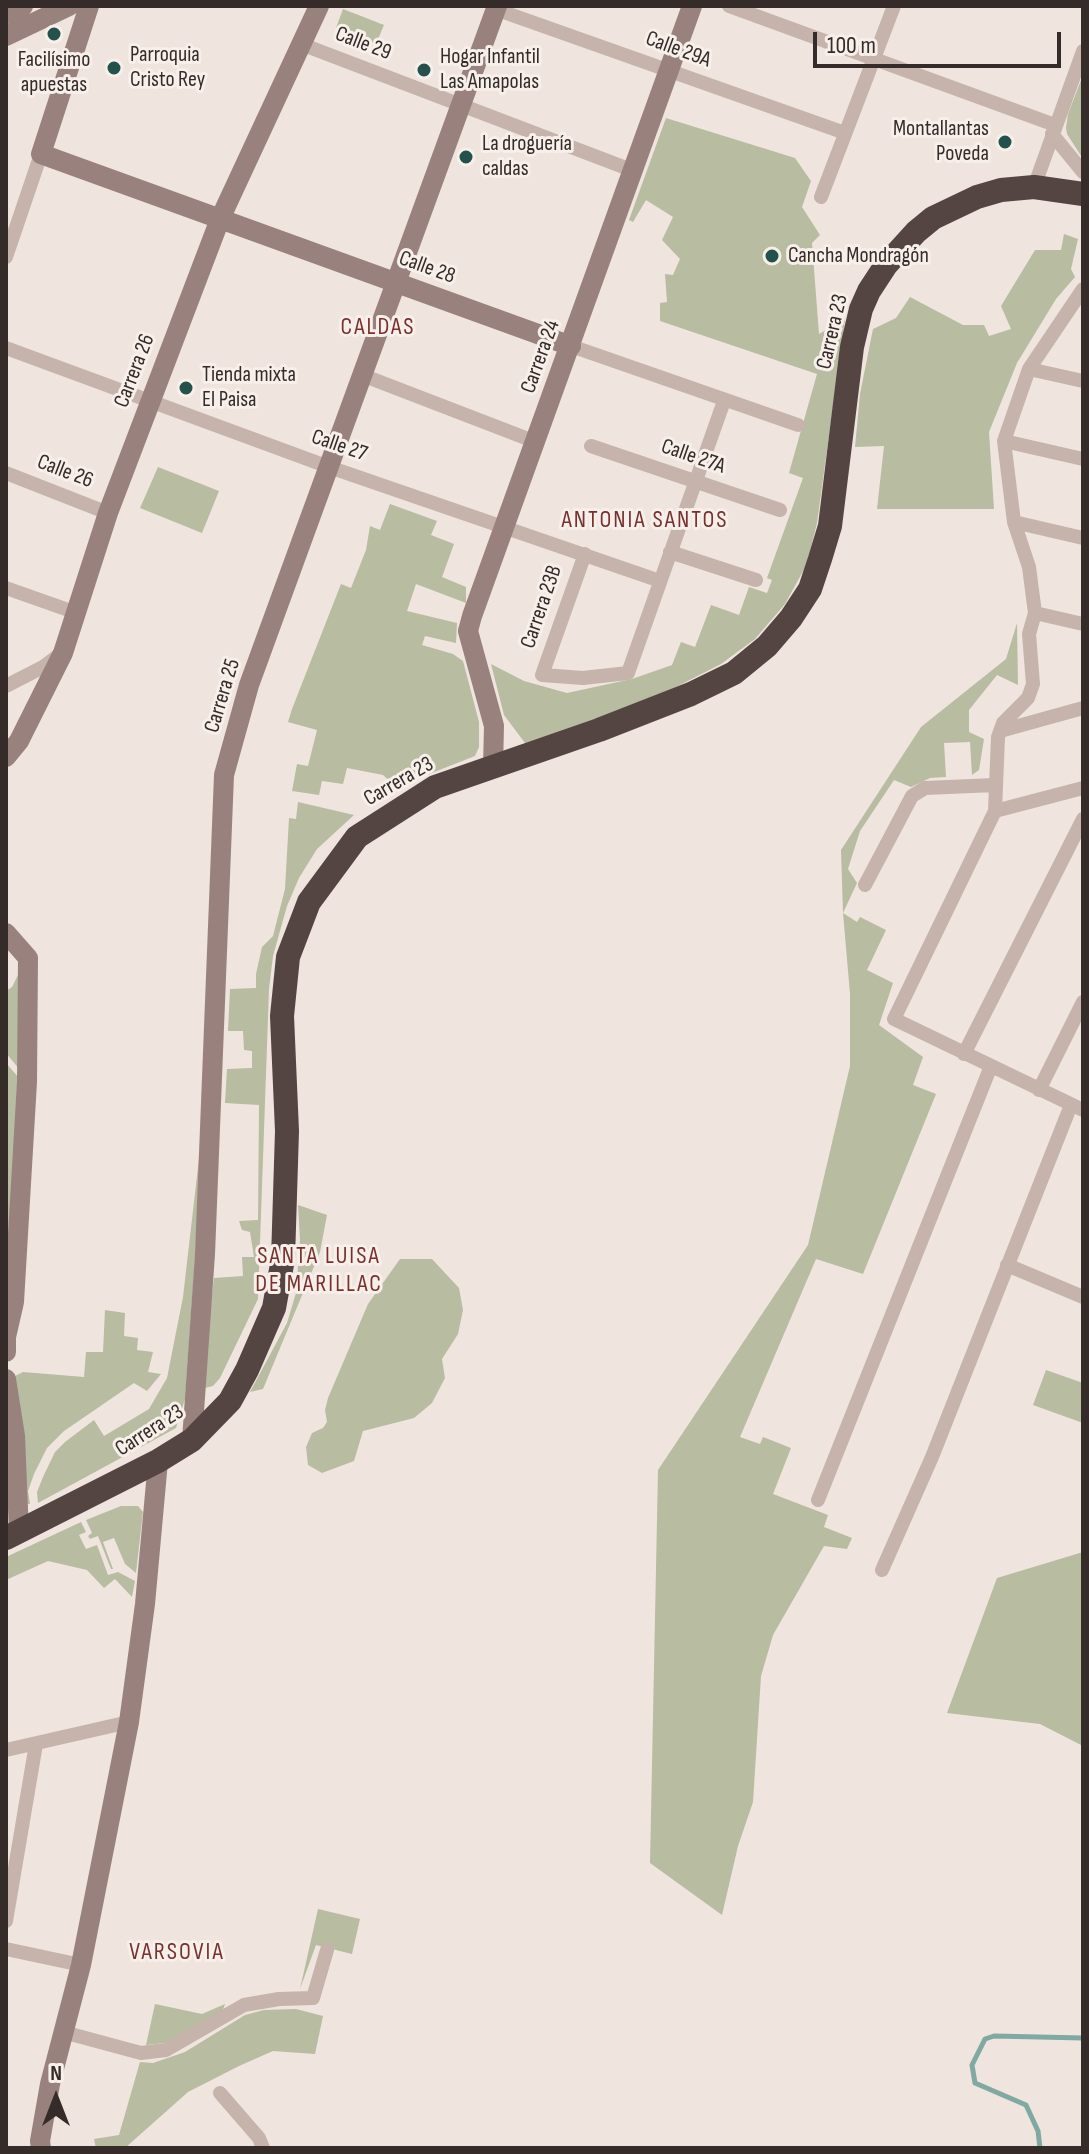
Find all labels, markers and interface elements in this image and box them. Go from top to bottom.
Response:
scale bar [817,16,1065,66]
street label: Calle 29 [331,21,395,67]
marker: Facilísimo apuestas [45,25,63,43]
street label: Calle 29A [642,26,714,74]
text: 100 m [827,31,876,60]
place label: Parroquia Cristo Rey [130,42,205,94]
place label: Hogar Infantil Las Amapolas [440,44,540,96]
place label: Facilísimo apuestas [18,47,90,98]
marker: Parroquia Cristo Rey [105,59,123,77]
marker: Hogar Infantil Las Amapolas [415,61,433,79]
place label: Montallantas Poveda [893,116,989,168]
place label: La droguería caldas [482,131,572,182]
marker: Montallantas Poveda [996,133,1014,151]
marker: La droguería caldas [457,148,475,166]
place label: Cancha Mondragón [788,243,929,269]
street label: Calle 28 [395,246,459,290]
marker: Cancha Mondragón [763,247,781,265]
street label: Carrera 23 [812,292,854,372]
district label: CALDAS [341,314,415,342]
street label: Carrera 24 [516,317,566,397]
street label: Carrera 26 [109,331,161,411]
place label: Tienda mixta El Paisa [202,362,296,414]
marker: Tienda mixta El Paisa [177,379,195,397]
street label: Calle 27 [308,424,370,468]
street label: Calle 27A [657,434,729,480]
street label: Calle 26 [33,449,97,495]
district label: ANTONIA SANTOS [562,507,728,535]
street label: Carrera 23B [516,562,568,652]
street label: Carrera 25 [199,656,247,736]
street label: Carrera 23 [359,752,439,812]
district label: SANTA LUISA DE MARILLAC [255,1243,383,1299]
street label: Carrera 23 [111,1399,189,1463]
district label: VARSOVIA [129,1939,225,1967]
north arrow [16,2058,96,2138]
text: N [50,2060,62,2087]

